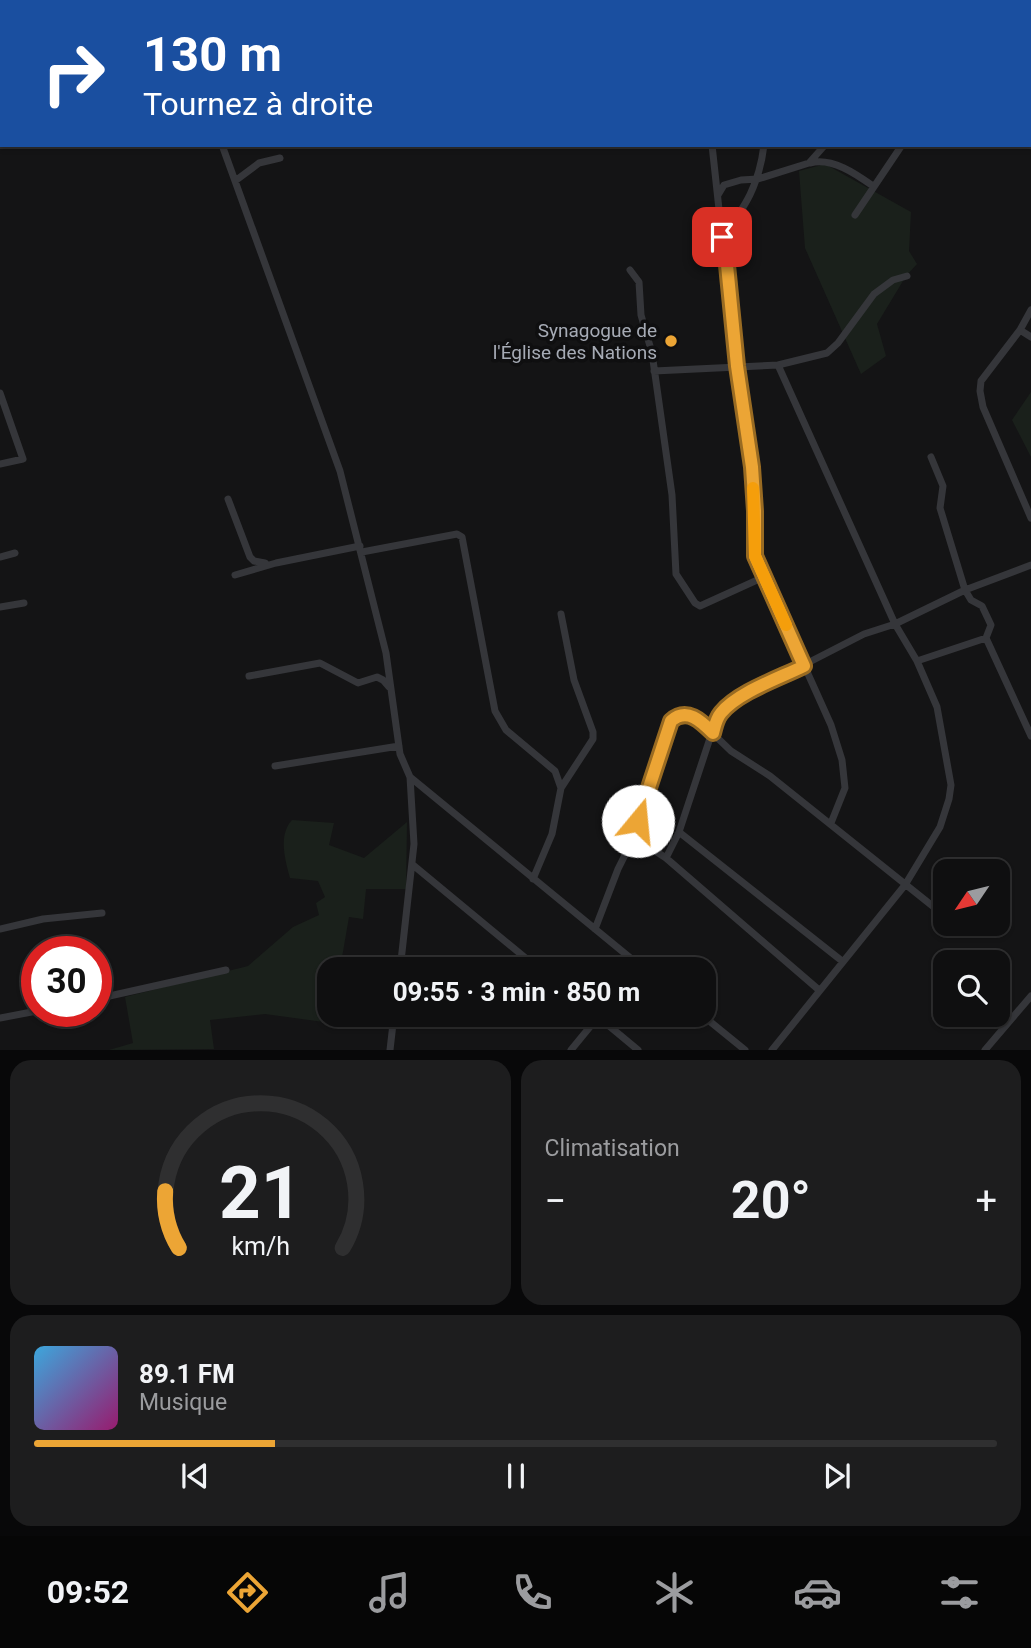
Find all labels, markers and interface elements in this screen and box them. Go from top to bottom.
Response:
text: 130 m [143,26,282,83]
icon: right [28,28,119,119]
text: Tournez à droite [143,85,373,123]
pin [692,207,752,267]
icon: arrive [703,218,741,256]
place label: Synagogue de l'Église des Nations [493,319,657,364]
marker: Synagogue de l'Église des Nations [663,333,679,349]
position arrow [601,784,675,858]
north arrow [933,859,1010,936]
map controls [933,859,1010,1027]
speed limit sign: 30 [21,936,112,1027]
button: search [933,950,1010,1027]
text: 09:55 · 3 min · 850 m [393,977,640,1007]
text: Climatisation [545,1135,680,1162]
text: 21 [218,1151,302,1237]
text: 20° [731,1170,811,1231]
text: − [545,1179,566,1223]
text: + [975,1179,997,1223]
text: km/h [231,1232,290,1261]
text: 89.1 FM [139,1359,235,1389]
text: Musique [139,1389,227,1416]
icon: previous [176,1457,214,1495]
icon: pause [497,1457,535,1495]
icon: next [818,1457,856,1495]
icon: directions [223,1568,272,1617]
icon: music [365,1568,414,1617]
icon: phone [508,1568,557,1617]
icon: climate [650,1568,699,1617]
icon: car [793,1568,842,1617]
icon: filters [935,1568,984,1617]
text: 09:52 [47,1573,129,1611]

